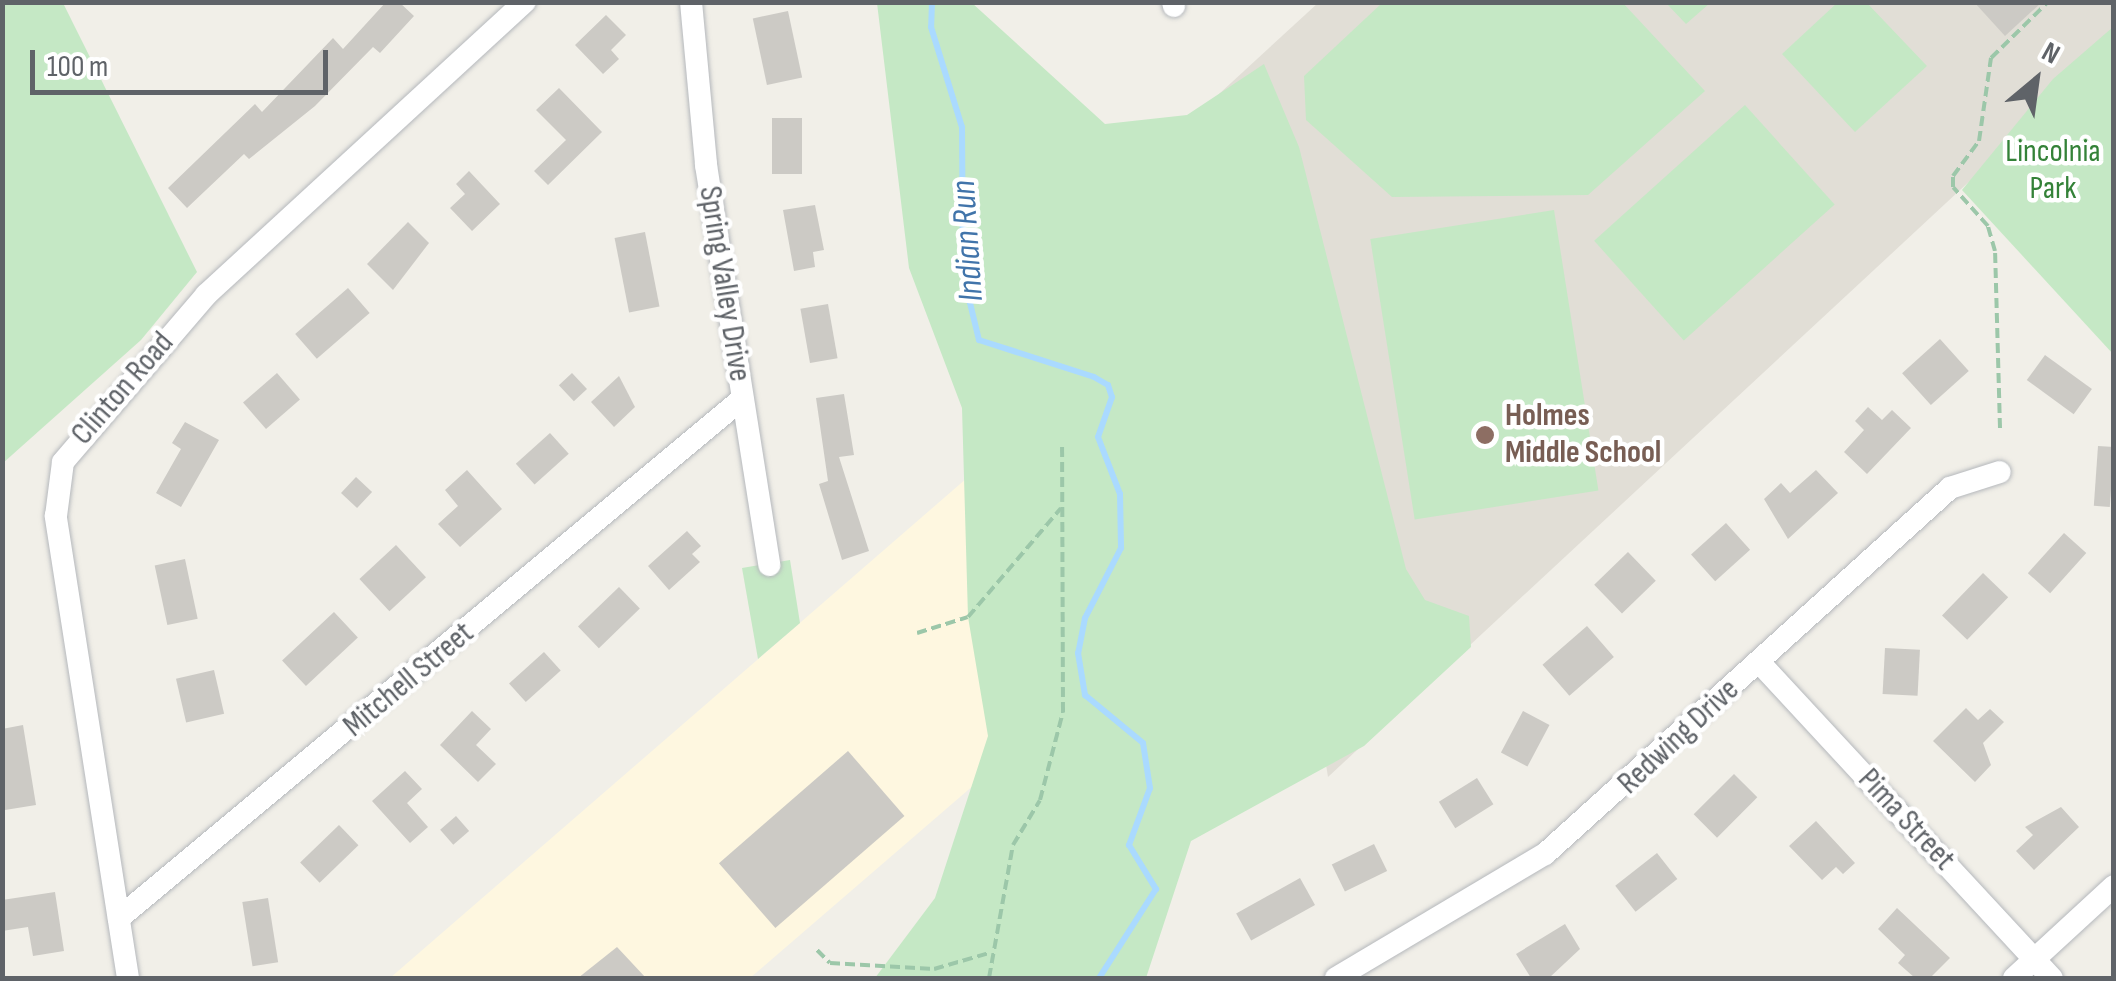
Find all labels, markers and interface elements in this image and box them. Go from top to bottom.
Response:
scale bar [35,30,332,92]
north arrow [1986,30,2086,130]
text: N [2036,35,2065,71]
text: 100 m [47,49,108,85]
park label: Lincolnia Park [2005,134,2101,209]
water label: Indian Run [943,179,993,303]
street label: Spring Valley Drive [690,184,758,384]
street label: Clinton Road [64,325,182,453]
place label: Holmes Middle School [1505,398,1661,473]
marker: Holmes Middle School [1474,424,1496,446]
street label: Mitchell Street [336,614,482,746]
street label: Redwing Drive [1610,671,1748,803]
street label: Pima Street [1849,761,1963,879]

